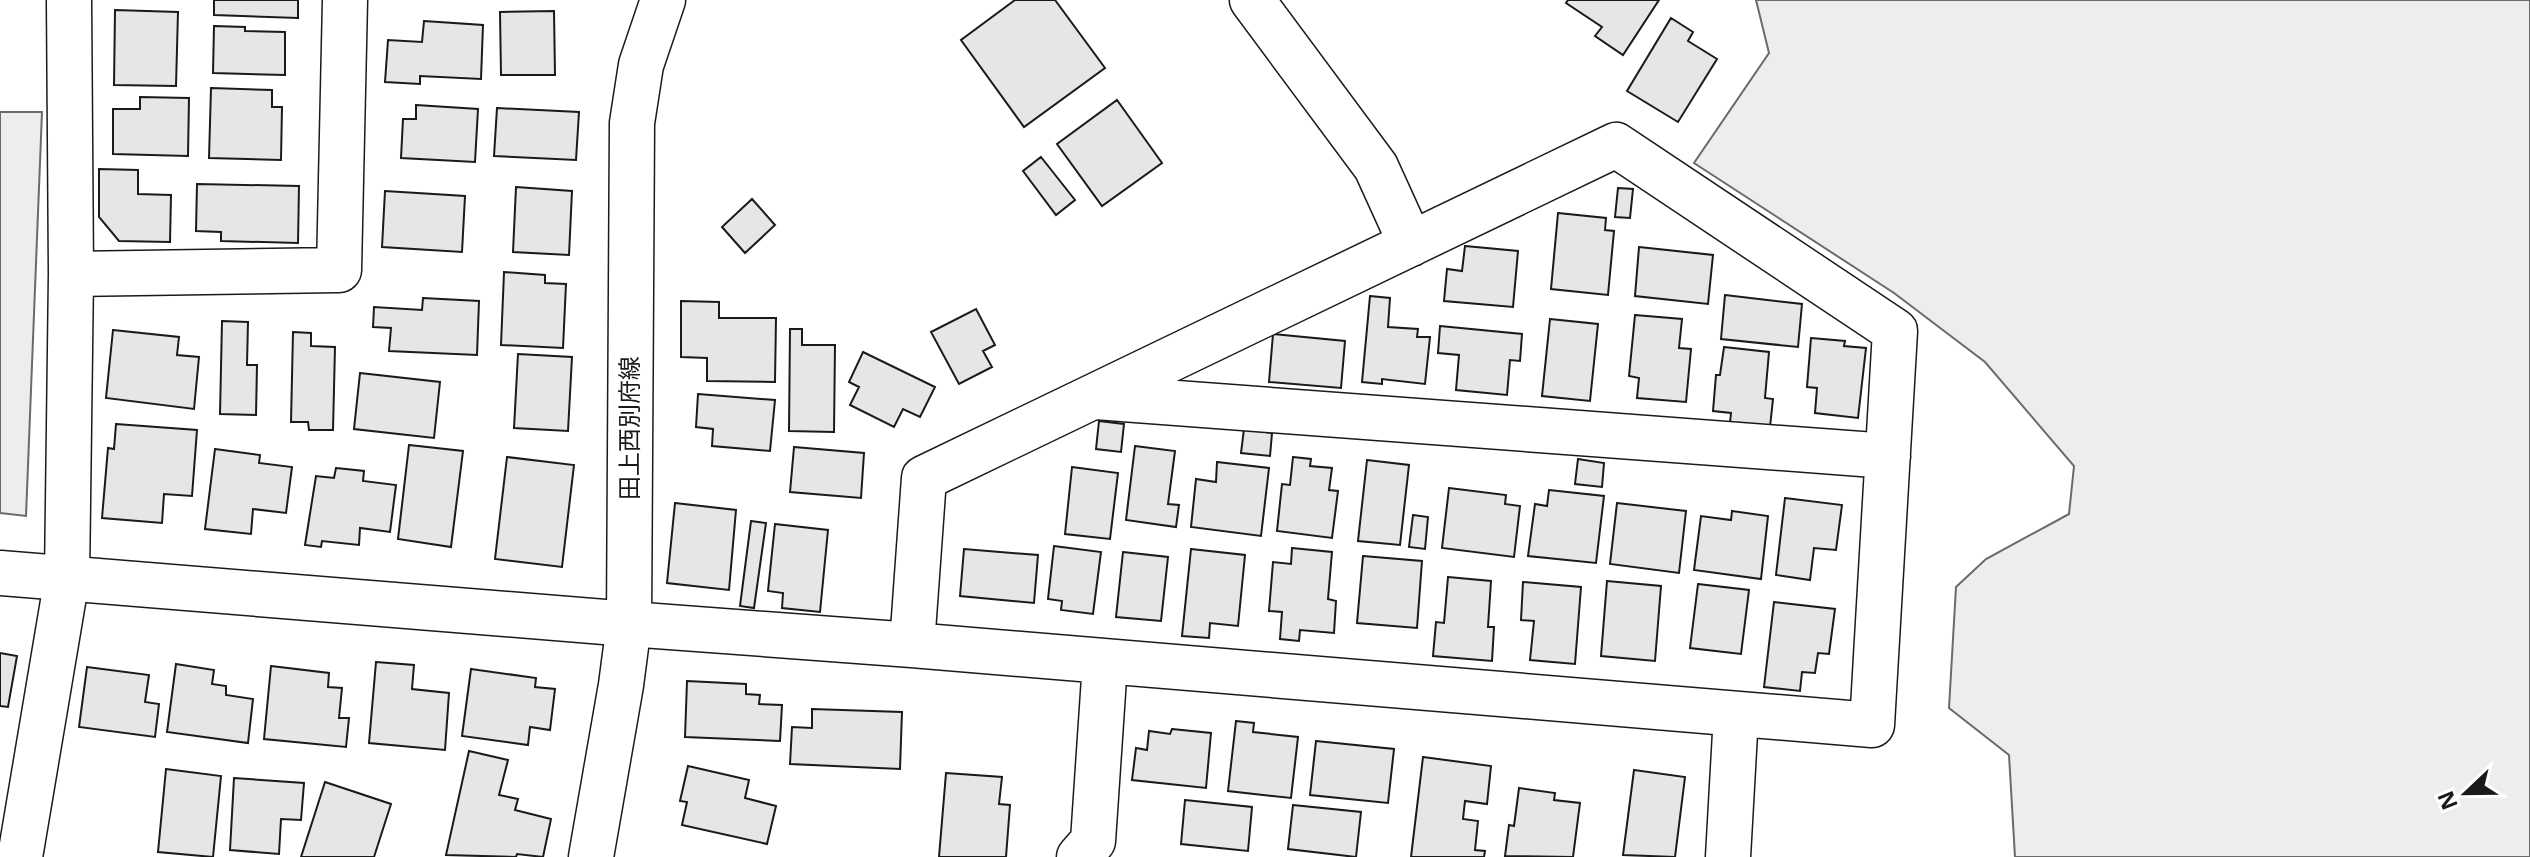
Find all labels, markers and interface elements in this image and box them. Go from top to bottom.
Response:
street label: 田上西別府線 [612,356,645,500]
north arrow [2426,753,2506,833]
text: N [2429,787,2464,815]

